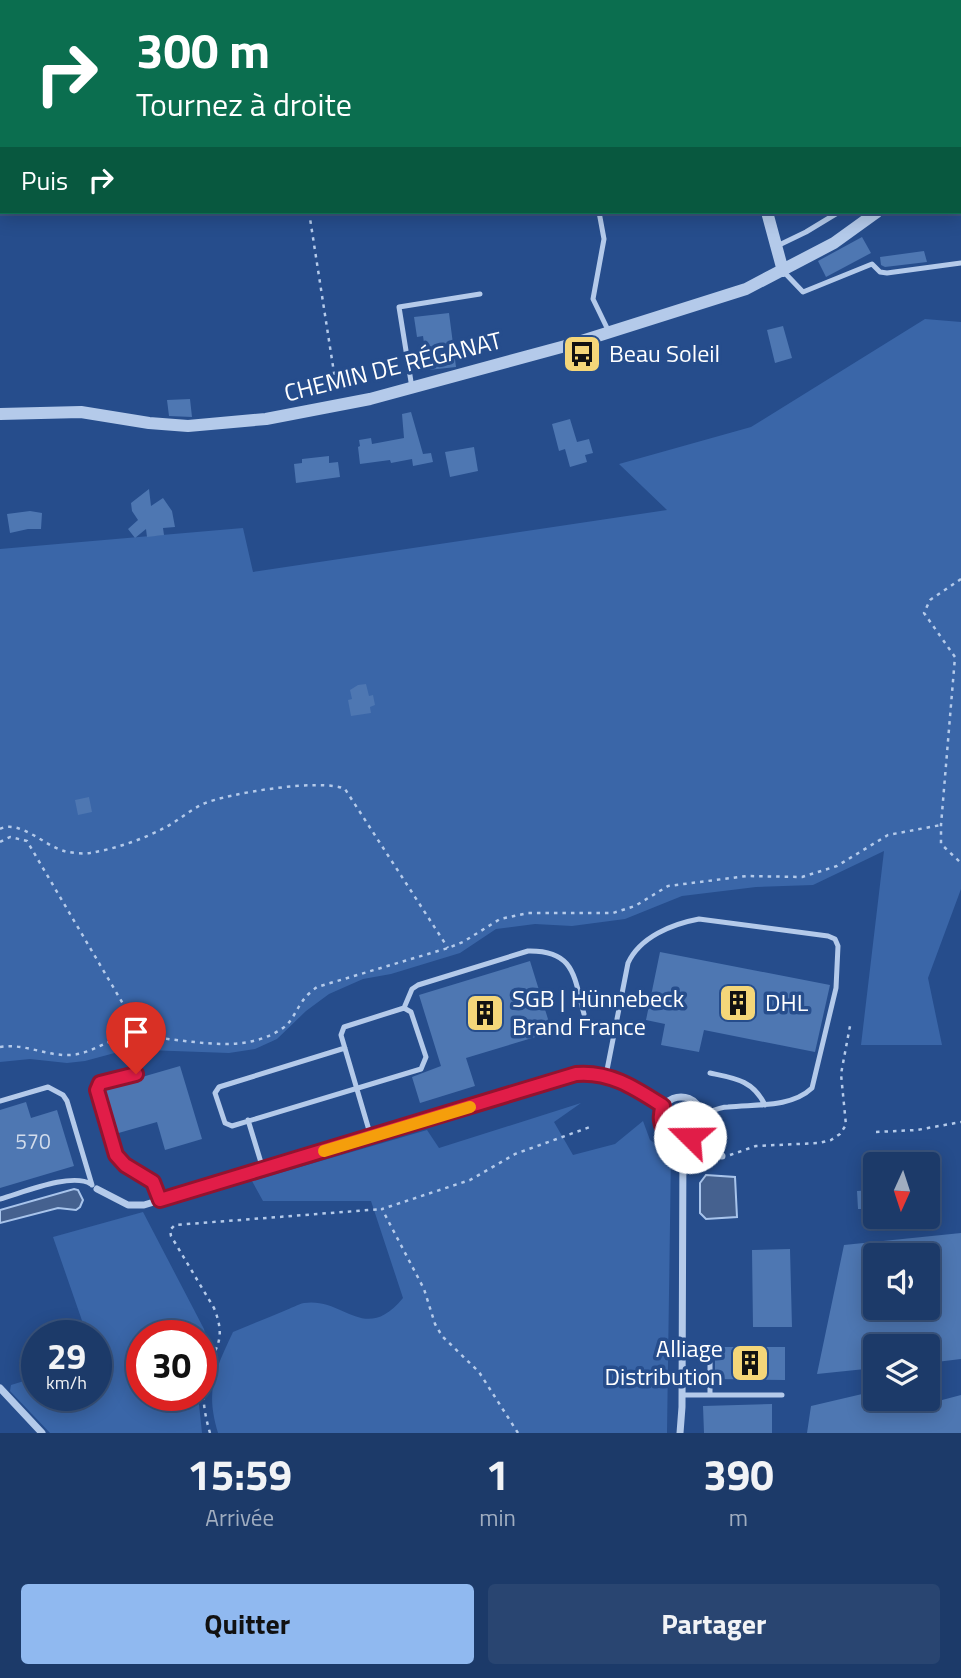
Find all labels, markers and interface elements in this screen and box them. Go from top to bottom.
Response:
text: 300 m [136,12,270,87]
icon: right [21,28,112,119]
text: Tournez à droite [136,80,352,128]
text: Puis [21,161,68,200]
icon: right [82,161,120,199]
street label: CHEMIN DE RÉGANAT [280,321,506,410]
bus stop icon: Beau Soleil [561,333,603,375]
place label: Beau Soleil [609,335,720,371]
place label: SGB | Hünnebeck Brand France [512,980,685,1044]
building icon: DHL [717,982,759,1024]
place label: DHL [765,984,809,1020]
building icon: SGB | Hünnebeck Brand France [464,992,506,1034]
pin [106,1002,166,1074]
icon: arrive [117,1013,155,1051]
position arrow [653,1100,727,1174]
house number: 570 [15,1125,51,1157]
north arrow [863,1152,940,1228]
map controls [863,1152,940,1411]
button: sound [863,1243,940,1320]
speed limit sign: 30 [126,1320,217,1411]
text: 29 [47,1329,86,1383]
place label: Alliage Distribution [605,1330,723,1394]
button: layers [863,1334,940,1411]
building icon: Alliage Distribution [729,1342,771,1384]
text: km/h [46,1369,87,1396]
text: 15:59 [187,1442,292,1506]
text: 1 [486,1442,509,1506]
text: 390 [703,1442,774,1506]
text: Arrivée [205,1500,274,1535]
text: min [479,1500,516,1535]
text: m [729,1500,748,1535]
button: Quitter [21,1584,474,1664]
button: Partager [488,1584,940,1664]

